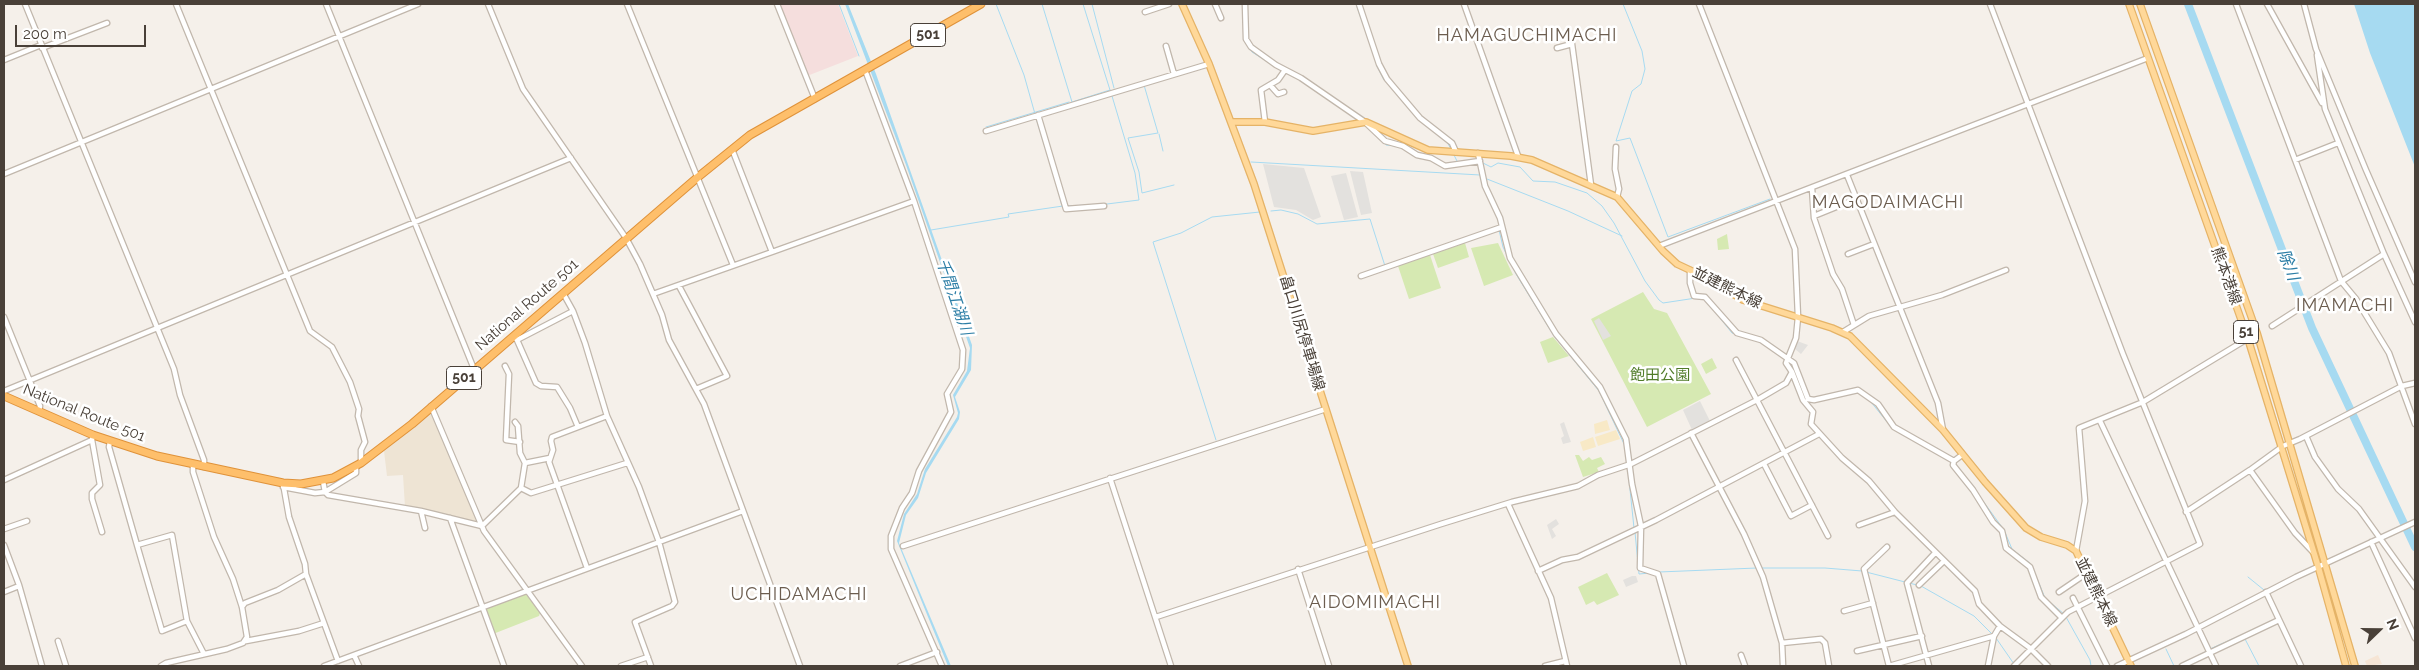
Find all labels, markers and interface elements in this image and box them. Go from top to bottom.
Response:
scale bar [18,15,149,47]
road number: 501 [910,24,946,46]
text: 200 m [23,25,67,43]
district label: HAMAGUCHIMACHI [1435,25,1619,47]
district label: MAGODAIMACHI [1810,192,1966,214]
street label: 熊本港線 [2207,245,2245,307]
water label: 除川 [2273,247,2303,283]
street label: National Route 501 [472,255,582,355]
water label: 千間江湖川 [932,256,976,338]
street label: 並建熊本線 [1689,263,1765,313]
street label: 畠口川尻停車場線 [1276,273,1328,393]
district label: IMAMACHI [2295,295,2395,317]
road number: 51 [2234,321,2258,344]
road number: 501 [446,366,482,389]
park label: 飽田公園 [1630,366,1690,384]
street label: National Route 501 [20,380,148,446]
street label: 並建熊本線 [2071,554,2121,630]
district label: UCHIDAMACHI [729,584,869,606]
district label: AIDOMIMACHI [1308,592,1442,614]
north arrow [2354,605,2404,655]
text: N [2383,616,2402,632]

